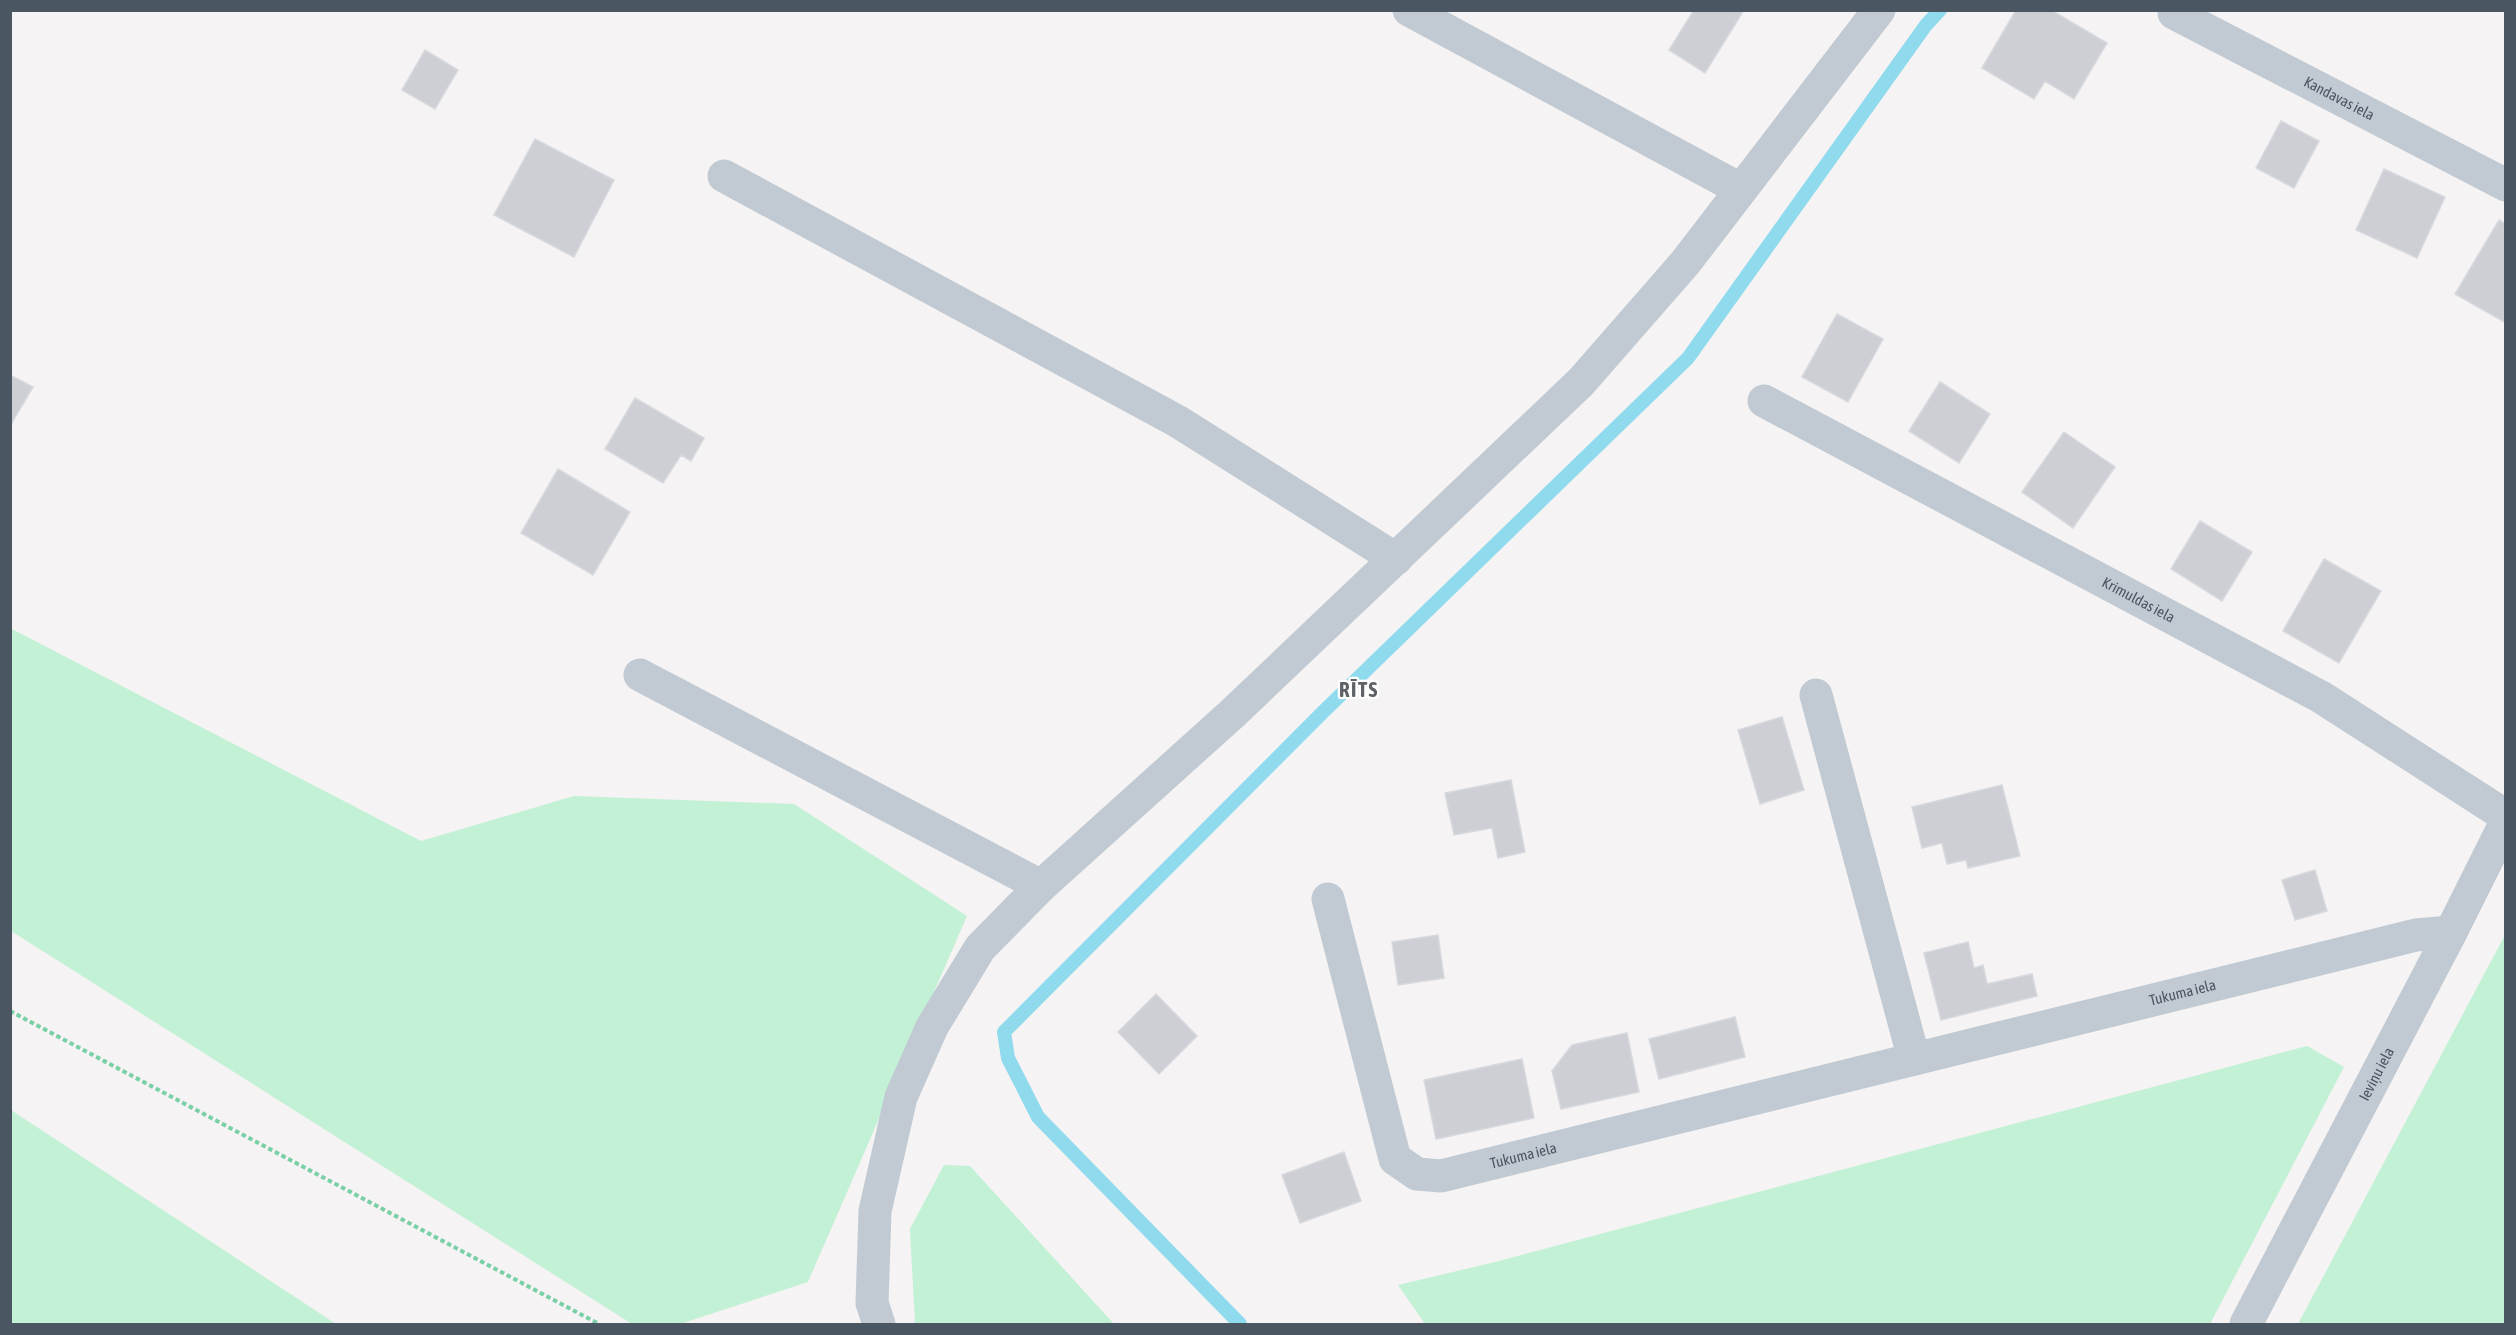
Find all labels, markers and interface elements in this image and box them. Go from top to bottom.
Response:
street label: Kandavas iela [2301,73,2378,123]
street label: Krimuldas iela [2099,573,2178,626]
district label: RĪTS [1339,677,1379,701]
street label: Tukuma iela [2147,976,2217,1009]
street label: Ieviņu iela [2355,1044,2397,1103]
street label: Tukuma iela [1488,1139,1558,1172]

